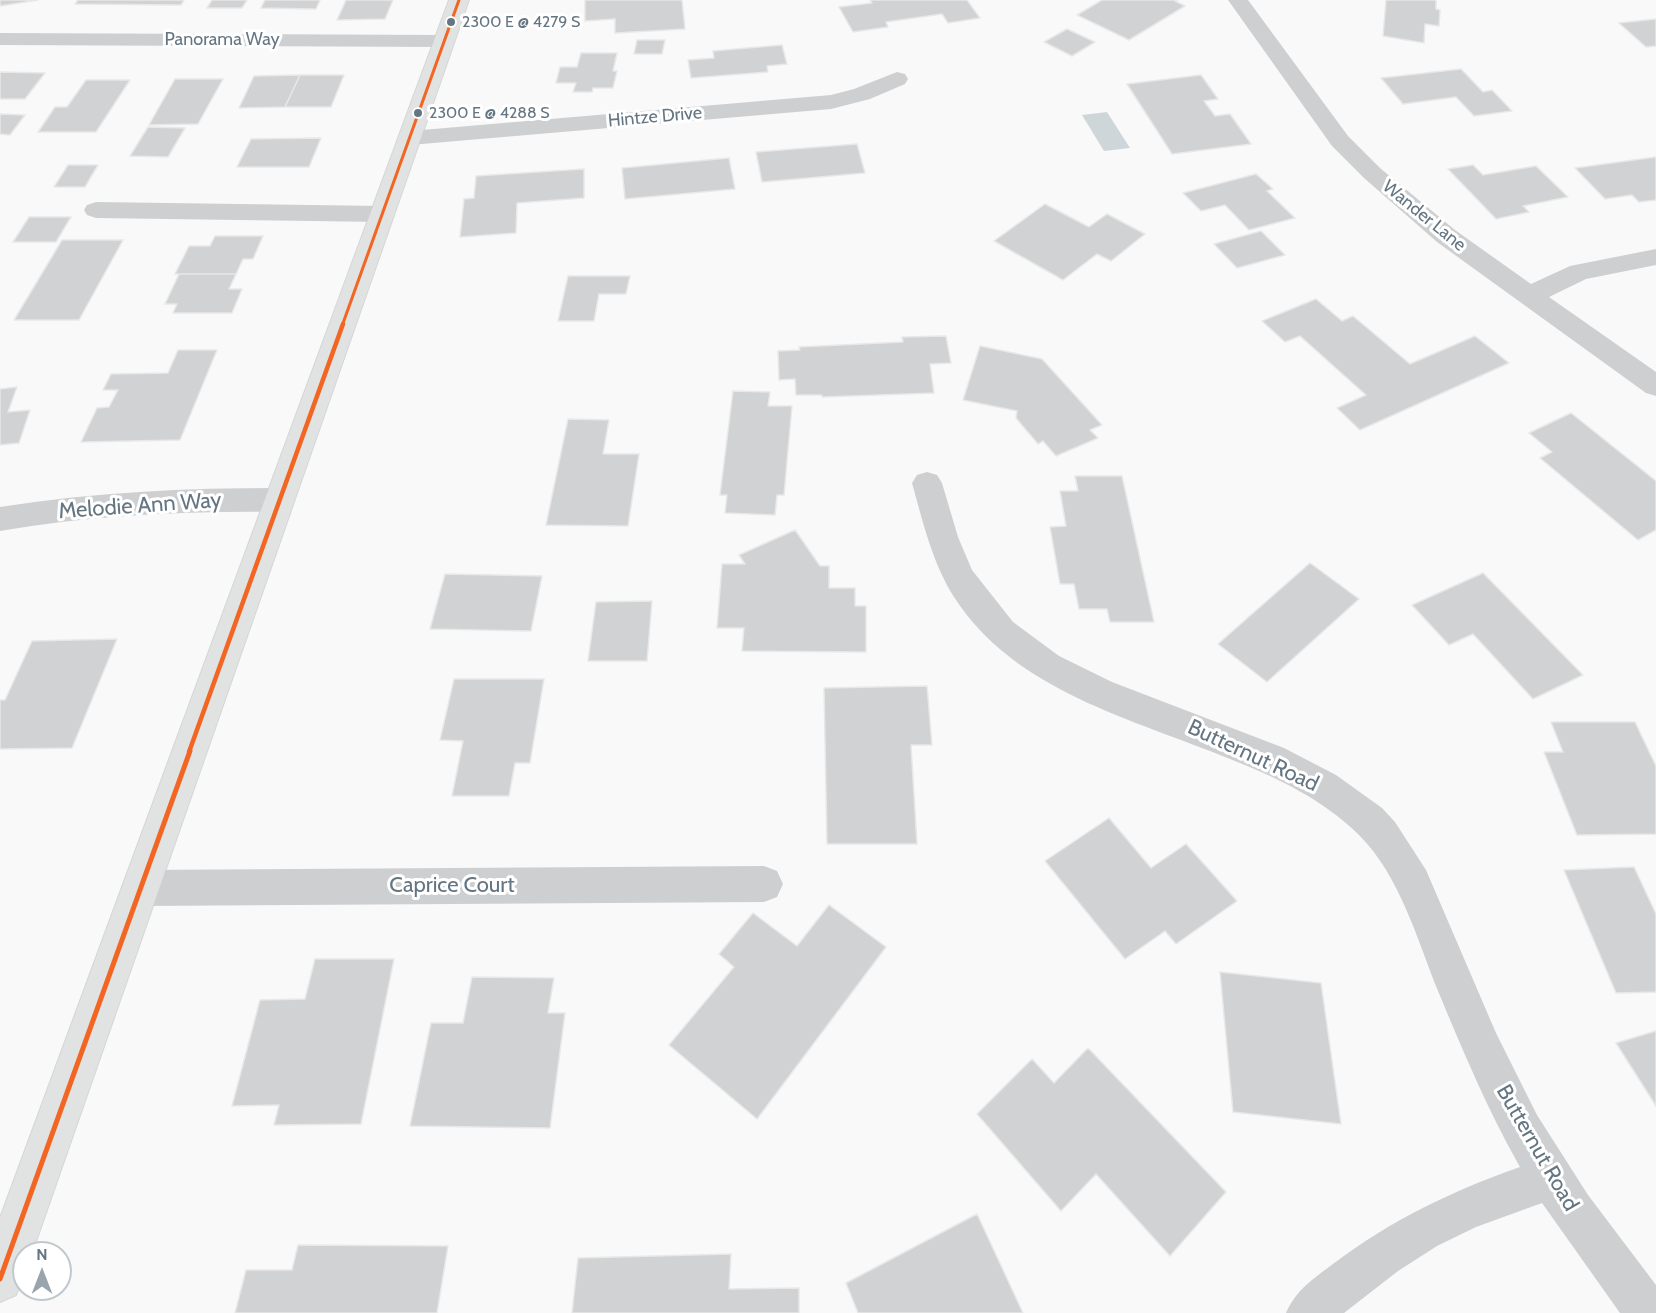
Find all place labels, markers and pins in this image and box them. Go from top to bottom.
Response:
place label: 2300 E @ 4279 S [462,12,580,32]
marker: 2300 E @ 4279 S [445,16,457,28]
place label: 2300 E @ 4288 S [429,103,550,123]
marker: 2300 E @ 4288 S [412,107,424,119]

